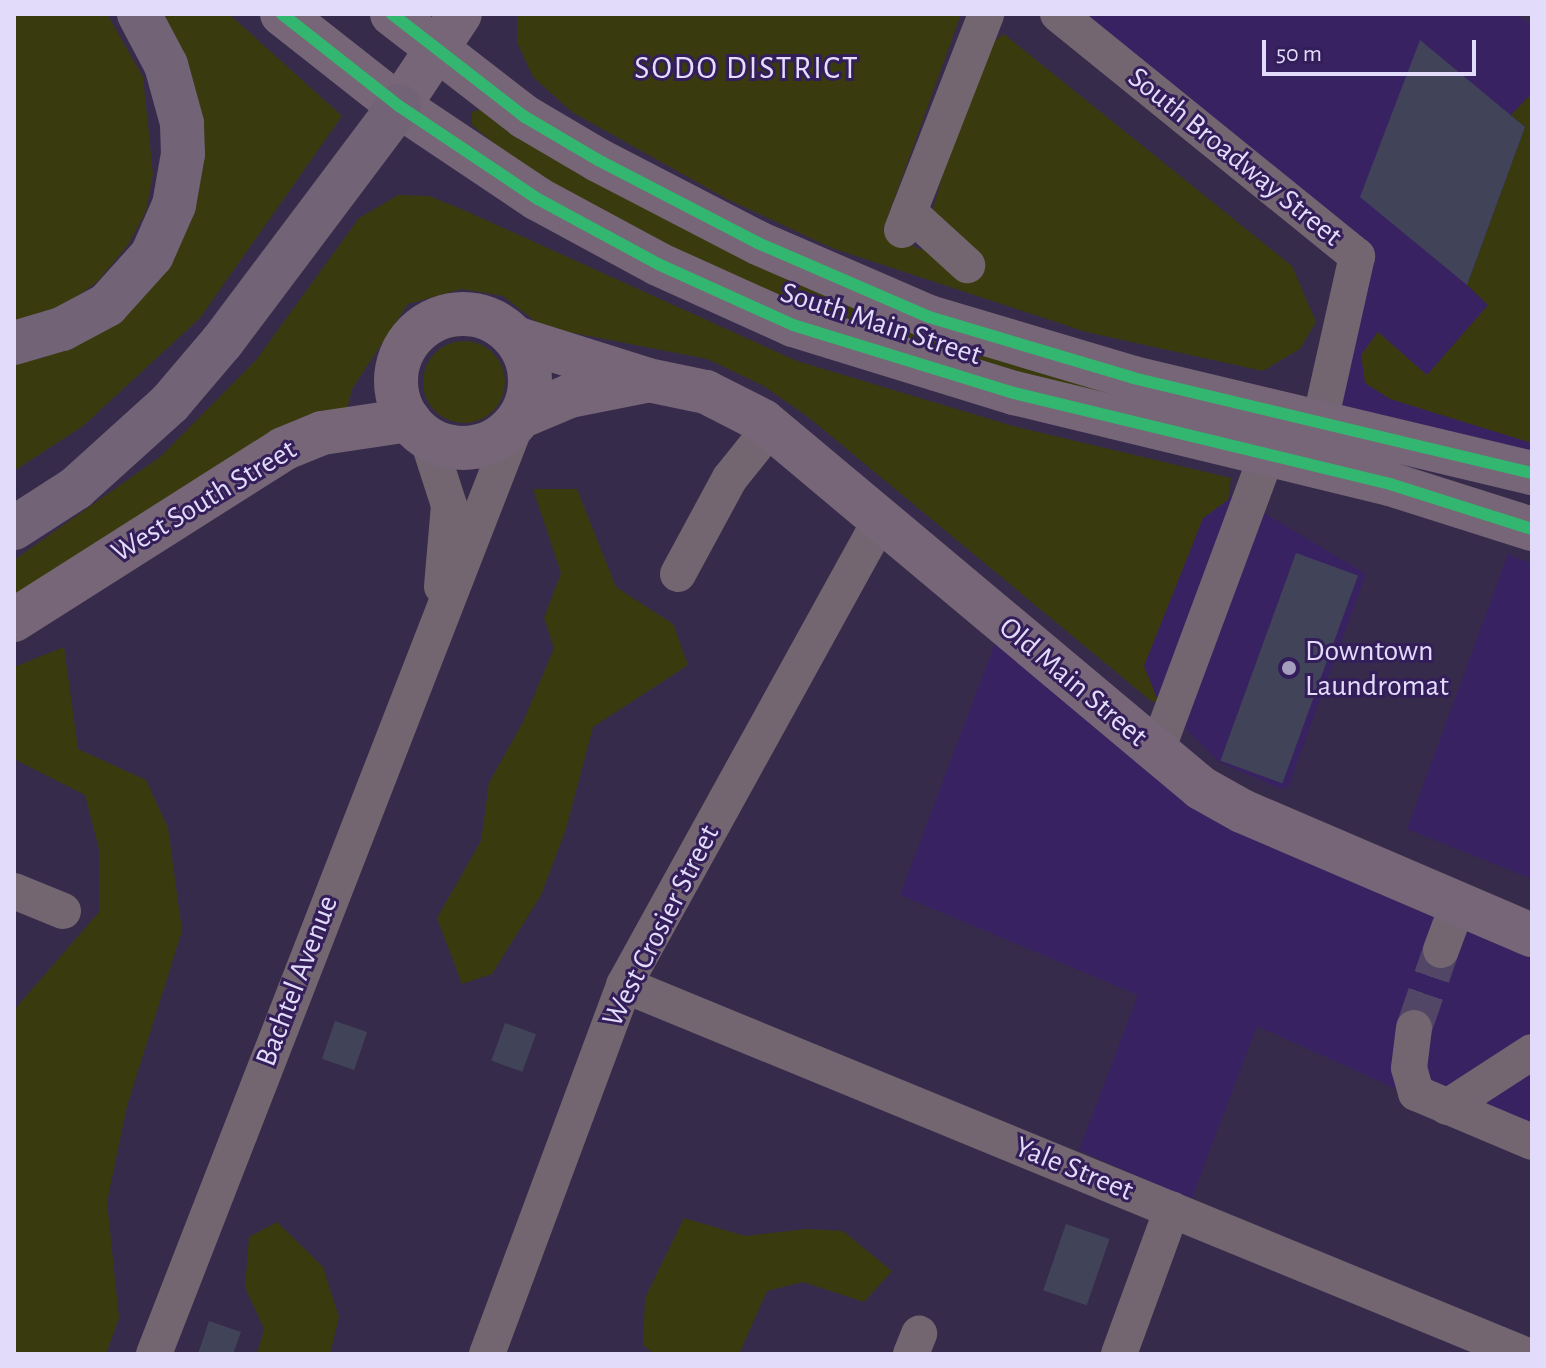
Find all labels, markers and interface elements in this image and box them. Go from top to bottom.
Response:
scale bar [1266,24,1480,74]
text: 50 m [1276,42,1322,66]
district label: SODO DISTRICT [634,49,860,87]
street label: South Broadway Street [1121,60,1349,254]
street label: South Main Street [776,275,986,373]
street label: West South Street [105,432,303,570]
street label: Old Main Street [992,610,1154,754]
place label: Downtown Laundromat [1305,633,1449,704]
marker: Downtown Laundromat [1280,659,1298,677]
street label: West Crosier Street [595,819,727,1033]
street label: Bachtel Avenue [248,891,346,1071]
street label: Yale Street [1009,1129,1139,1209]

